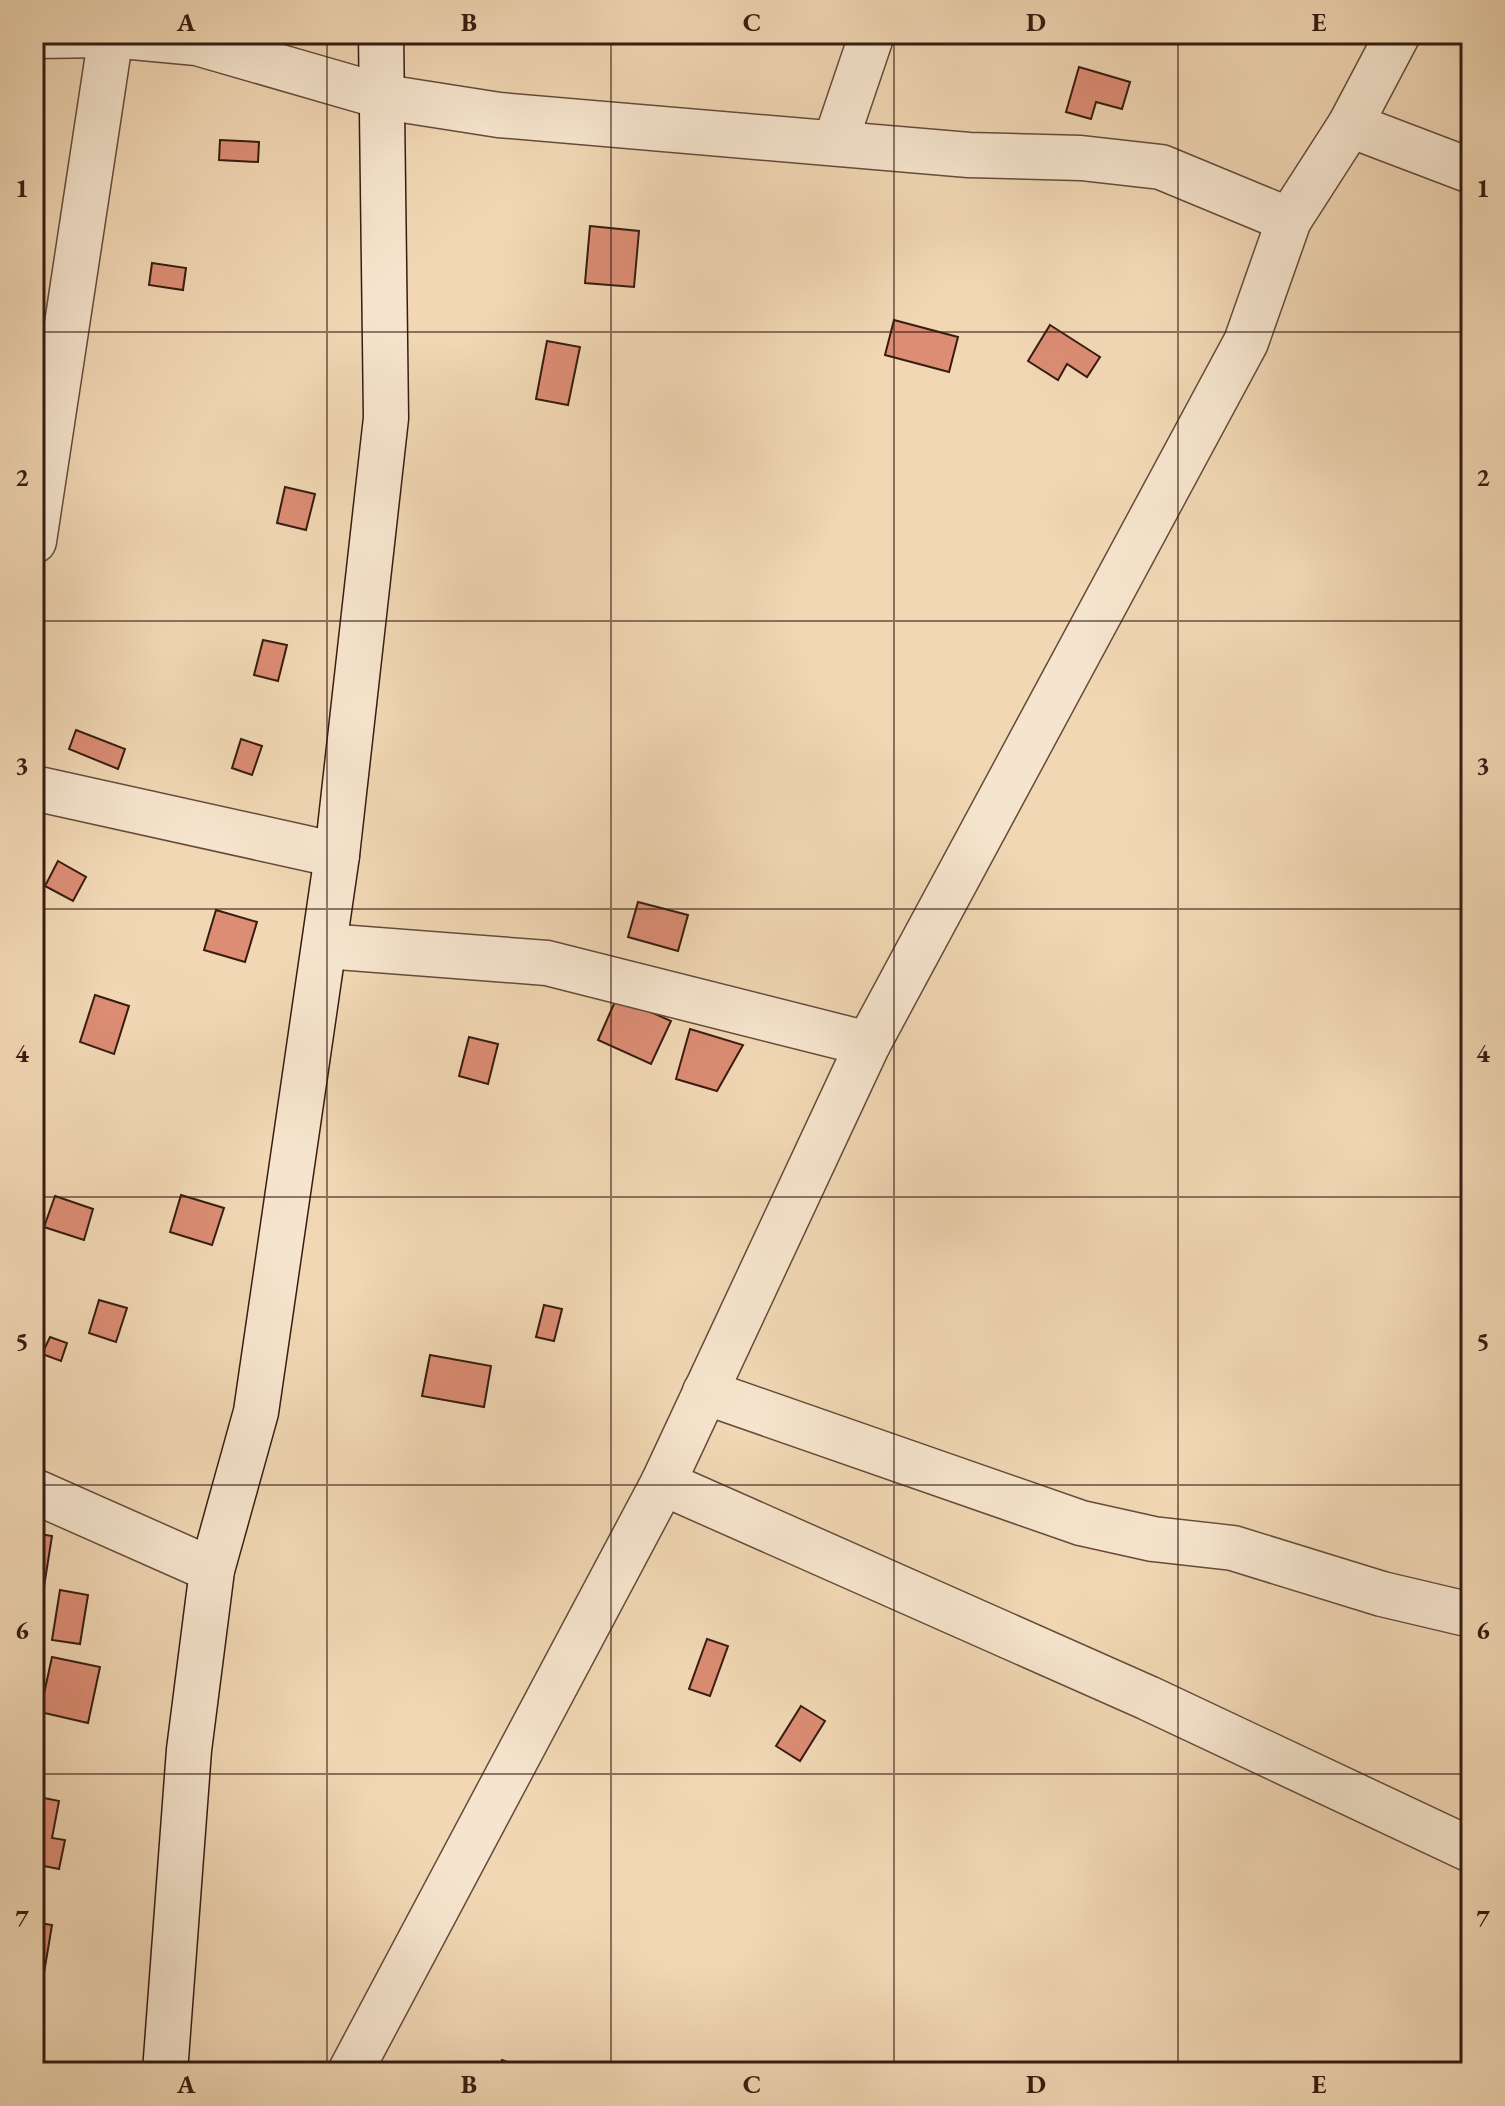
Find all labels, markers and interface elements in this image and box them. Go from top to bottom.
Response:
text: A [176,5,196,39]
text: B [461,5,477,39]
text: C [743,5,761,39]
text: D [1026,5,1046,39]
text: E [1312,5,1327,39]
text: 1 [15,171,29,205]
text: 1 [1476,171,1490,205]
text: 2 [15,460,29,494]
text: 2 [1476,460,1490,494]
text: 3 [15,748,29,782]
text: 3 [1476,748,1490,782]
text: 4 [15,1036,29,1070]
text: 4 [1476,1036,1490,1070]
text: 5 [15,1324,29,1358]
text: 5 [1476,1324,1490,1358]
text: 6 [15,1613,29,1647]
text: 6 [1476,1613,1490,1647]
text: 7 [15,1901,29,1935]
text: 7 [1476,1901,1490,1935]
text: A [176,2067,196,2101]
text: B [461,2067,477,2101]
text: C [743,2067,761,2101]
text: D [1026,2067,1046,2101]
text: E [1312,2067,1327,2101]

